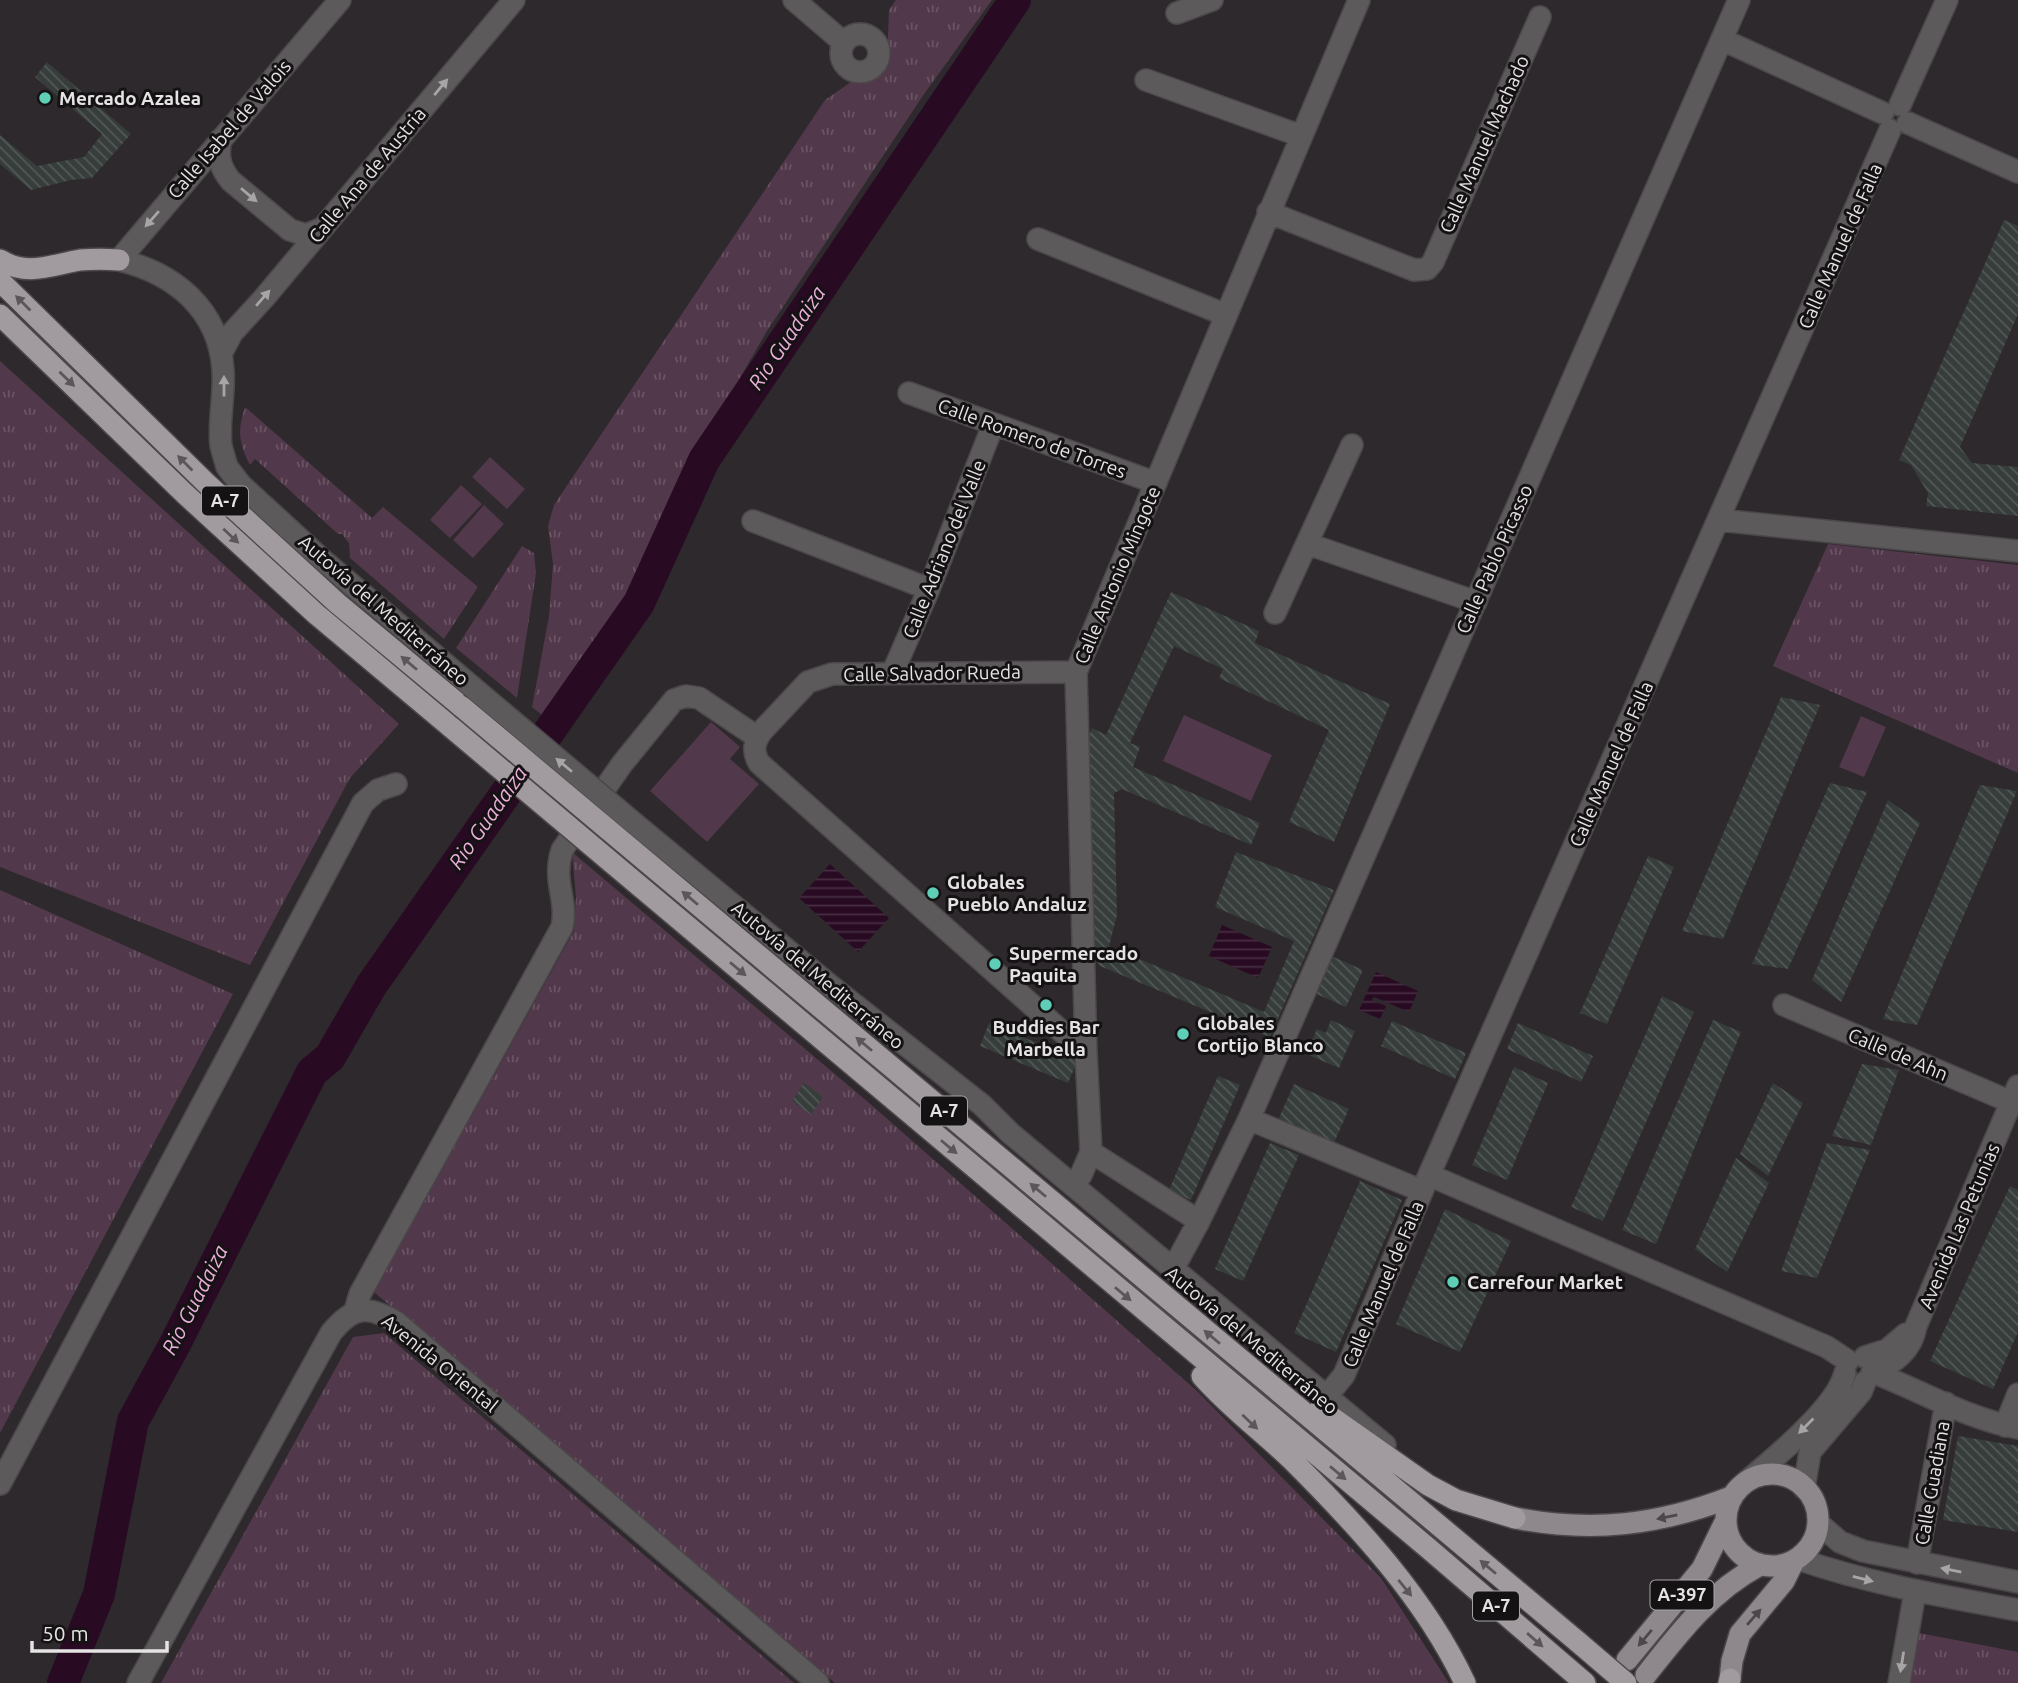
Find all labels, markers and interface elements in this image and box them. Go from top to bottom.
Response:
street label: Calle Manuel Machado [1435,52,1533,236]
street label: Calle Isabel de Valois [163,55,295,203]
one-way arrow [433,78,448,95]
place label: Mercado Azalea [59,87,201,109]
marker: Mercado Azalea [37,90,53,106]
street label: Calle Ana de Austria [304,103,430,247]
street label: Calle Manuel de Falla [1794,160,1886,332]
one-way arrow [239,188,257,203]
one-way arrow [144,210,160,228]
water label: Rio Guadaiza [743,281,830,394]
one-way arrow [255,290,270,307]
one-way arrow [14,295,31,312]
one-way arrow [58,371,75,387]
one-way arrow [218,374,230,396]
street label: Calle Romero de Torres [935,394,1129,482]
one-way arrow [177,455,194,471]
street label: Calle Adriano del Valle [898,457,990,641]
street label: Calle Pablo Picasso [1451,481,1537,637]
street label: Calle Antonio Mingote [1070,483,1164,667]
road number: A-7 [202,486,248,516]
one-way arrow [222,528,239,544]
street label: Autovía del Mediterráneo [295,530,473,690]
one-way arrow [401,656,418,671]
street label: Calle Salvador Rueda [843,660,1021,686]
street label: Calle Manuel de Falla [1565,678,1657,850]
one-way arrow [555,757,573,772]
water label: Rio Guadaiza [443,762,531,873]
place label: Globales Pueblo Andaluz [947,871,1087,915]
marker: Globales Pueblo Andaluz [925,885,941,901]
one-way arrow [681,891,698,906]
street label: Autovía del Mediterráneo [727,897,909,1053]
place label: Supermercado Paquita [1009,942,1138,986]
marker: Supermercado Paquita [987,956,1003,972]
one-way arrow [729,961,746,976]
marker: Buddies Bar Marbella [1038,997,1054,1013]
place label: Globales Cortijo Blanco [1197,1012,1324,1056]
place label: Buddies Bar Marbella [993,1016,1100,1060]
street label: Calle de Ahn [1845,1023,1951,1085]
marker: Globales Cortijo Blanco [1175,1026,1191,1042]
one-way arrow [856,1037,873,1052]
road number: A-7 [921,1096,967,1126]
one-way arrow [941,1139,958,1154]
street label: Avenida Las Petunias [1914,1140,2004,1312]
one-way arrow [1030,1183,1048,1198]
street label: Calle Manuel de Falla [1338,1197,1428,1371]
water label: Rio Guadaiza [156,1241,232,1358]
street label: Autovía del Mediterráneo [1161,1262,1343,1418]
place label: Carrefour Market [1467,1271,1623,1293]
marker: Carrefour Market [1445,1274,1461,1290]
one-way arrow [1115,1286,1132,1301]
street label: Avenida Oriental [378,1310,502,1416]
one-way arrow [1204,1330,1221,1345]
one-way arrow [1241,1413,1258,1429]
one-way arrow [1797,1418,1814,1435]
street label: Calle Guadiana [1910,1419,1954,1547]
one-way arrow [1328,1465,1346,1480]
one-way arrow [1656,1512,1678,1523]
one-way arrow [1479,1559,1497,1575]
one-way arrow [1940,1564,1962,1575]
one-way arrow [1852,1574,1874,1585]
one-way arrow [1398,1578,1413,1596]
road number: A-397 [1650,1580,1714,1610]
road number: A-7 [1473,1591,1519,1620]
one-way arrow [1746,1608,1762,1626]
scale bar [32,1610,166,1654]
text: 50 m [42,1621,89,1645]
one-way arrow [1637,1629,1653,1647]
one-way arrow [1527,1632,1544,1647]
one-way arrow [1896,1651,1907,1673]

